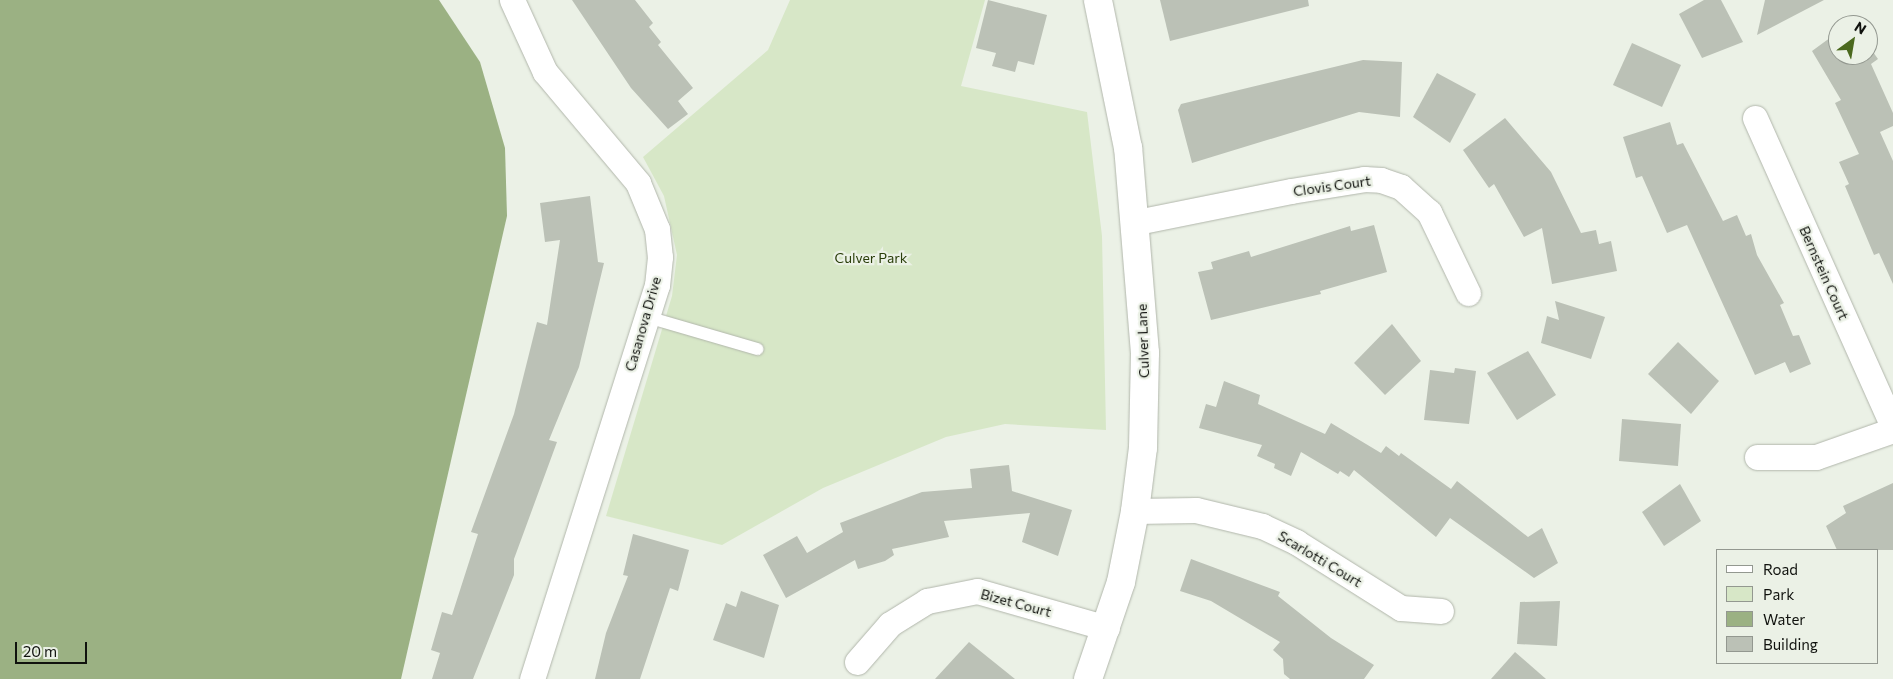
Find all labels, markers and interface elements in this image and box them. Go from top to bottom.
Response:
north arrow [1828,15,1878,65]
text: N [1852,18,1870,38]
street label: Clovis Court [1292,172,1372,200]
street label: Bernstein Court [1796,224,1852,322]
park label: Culver Park [835,250,907,266]
street label: Casanova Drive [621,275,665,373]
street label: Culver Lane [1133,304,1153,378]
street label: Scarlotti Court [1275,527,1365,591]
legend [1716,549,1878,664]
text: Road [1763,560,1798,578]
text: Park [1763,585,1794,603]
street label: Bizet Court [979,586,1053,620]
text: Water [1763,610,1805,628]
scale bar [18,632,90,664]
text: Building [1763,635,1818,653]
text: 20 m [23,642,57,660]

